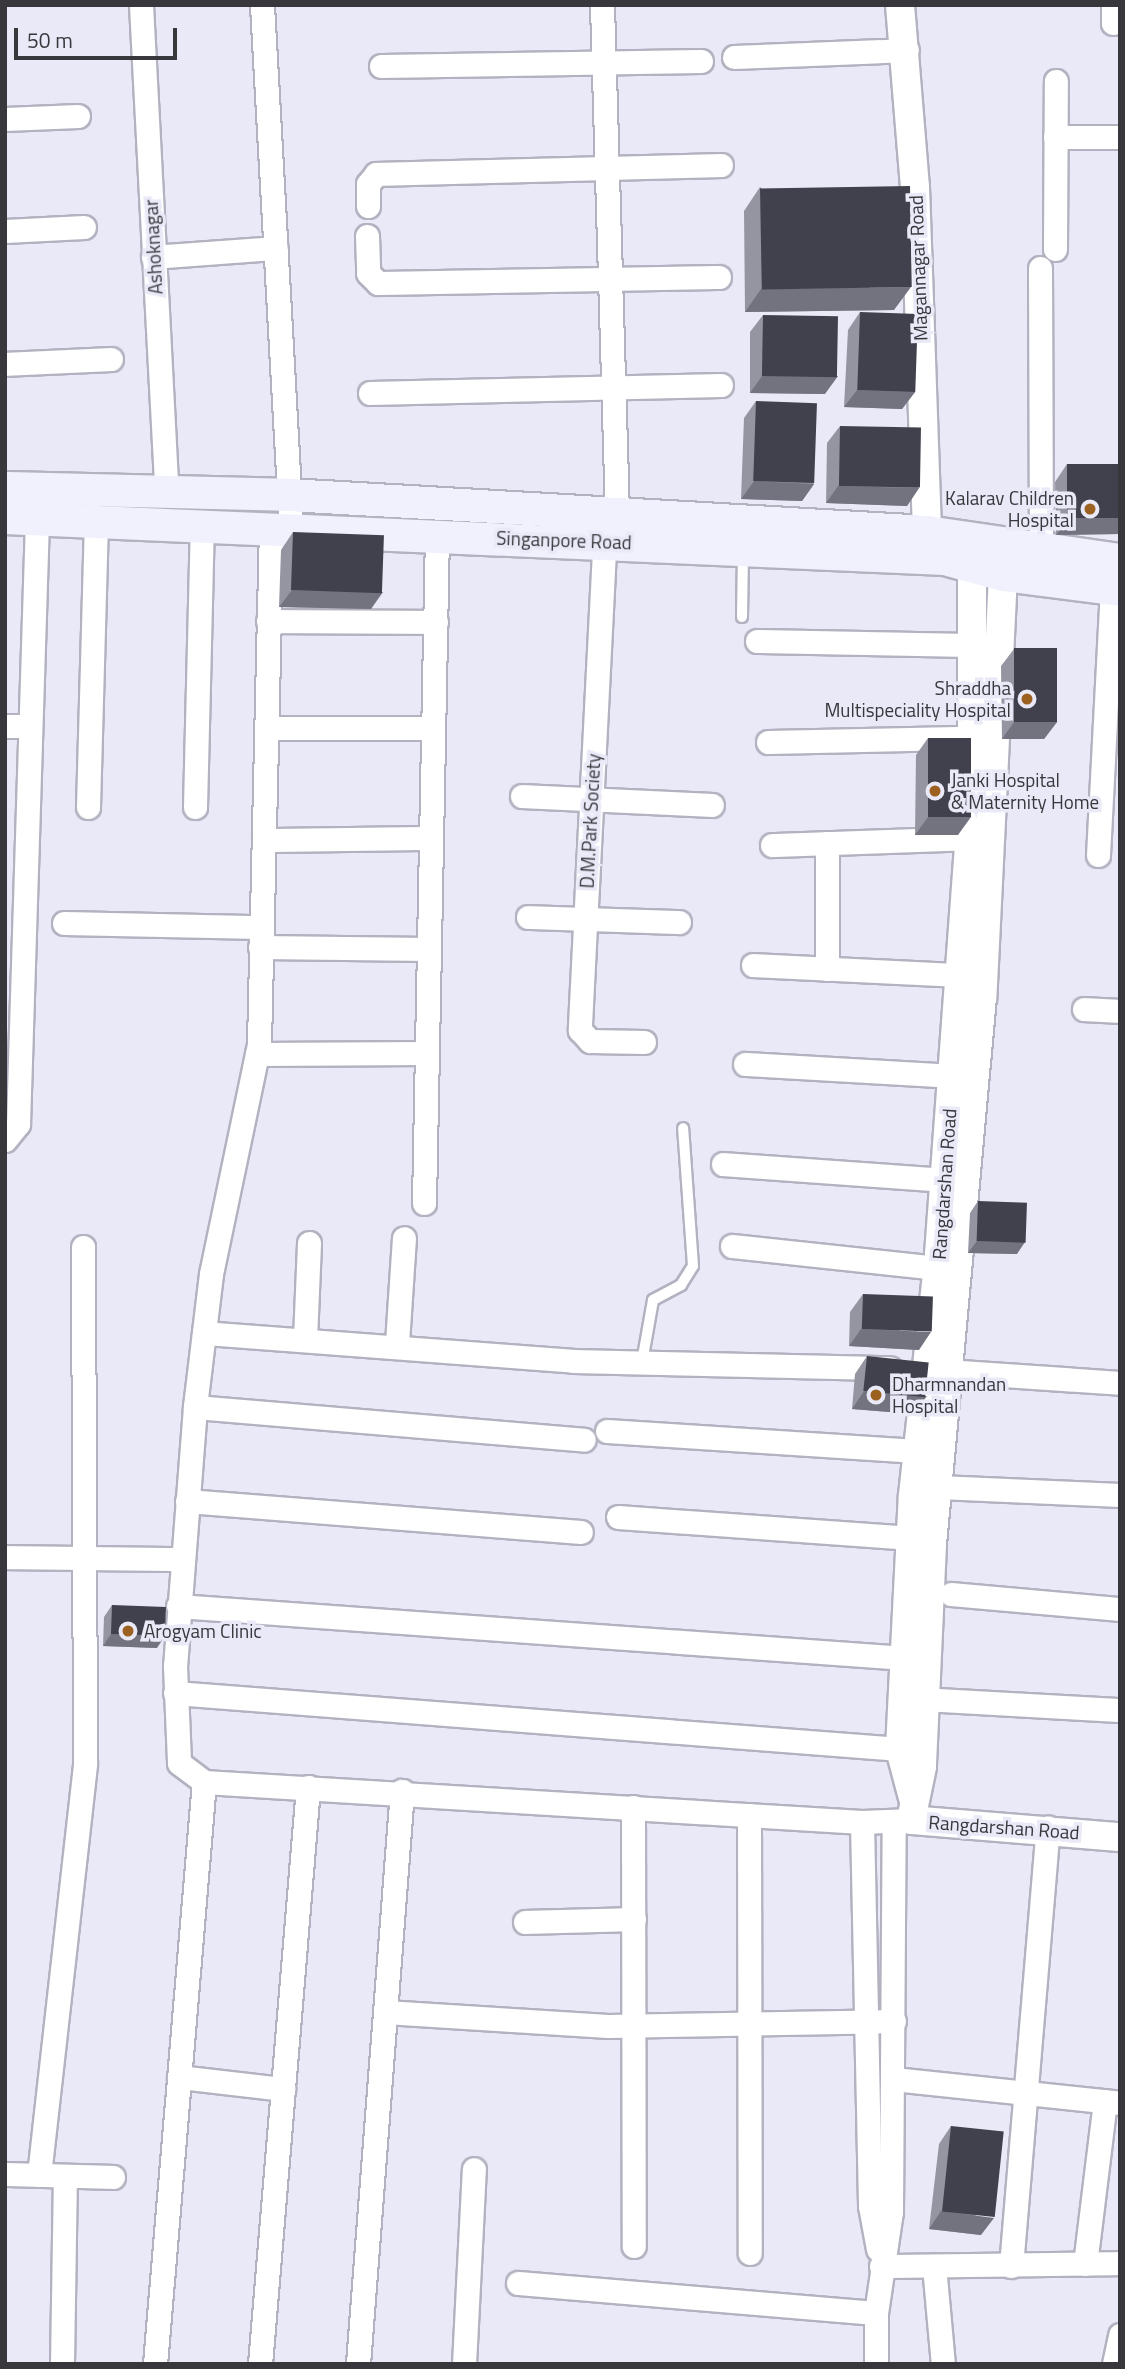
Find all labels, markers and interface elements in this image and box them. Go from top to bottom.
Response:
scale bar [18,14,180,58]
text: 50 m [27,24,73,56]
street label: Magannagar Road [904,195,932,341]
street label: Ashoknagar [139,199,167,295]
place label: Kalarav Children Hospital [945,487,1074,531]
marker: Kalarav Children Hospital [1080,499,1100,519]
street label: Singanpore Road [496,526,632,554]
place label: Shraddha Multispeciality Hospital [824,677,1011,721]
marker: Shraddha Multispeciality Hospital [1017,689,1037,709]
street label: D.M.Park Society [575,753,605,889]
place label: Janki Hospital & Maternity Home [951,769,1099,813]
marker: Janki Hospital & Maternity Home [925,781,945,801]
street label: Rangdarshan Road [927,1108,961,1260]
place label: Dharmnandan Hospital [892,1373,1006,1417]
marker: Dharmnandan Hospital [866,1385,886,1405]
place label: Arogyam Clinic [144,1620,262,1642]
marker: Arogyam Clinic [118,1621,138,1641]
street label: Rangdarshan Road [928,1810,1080,1844]

